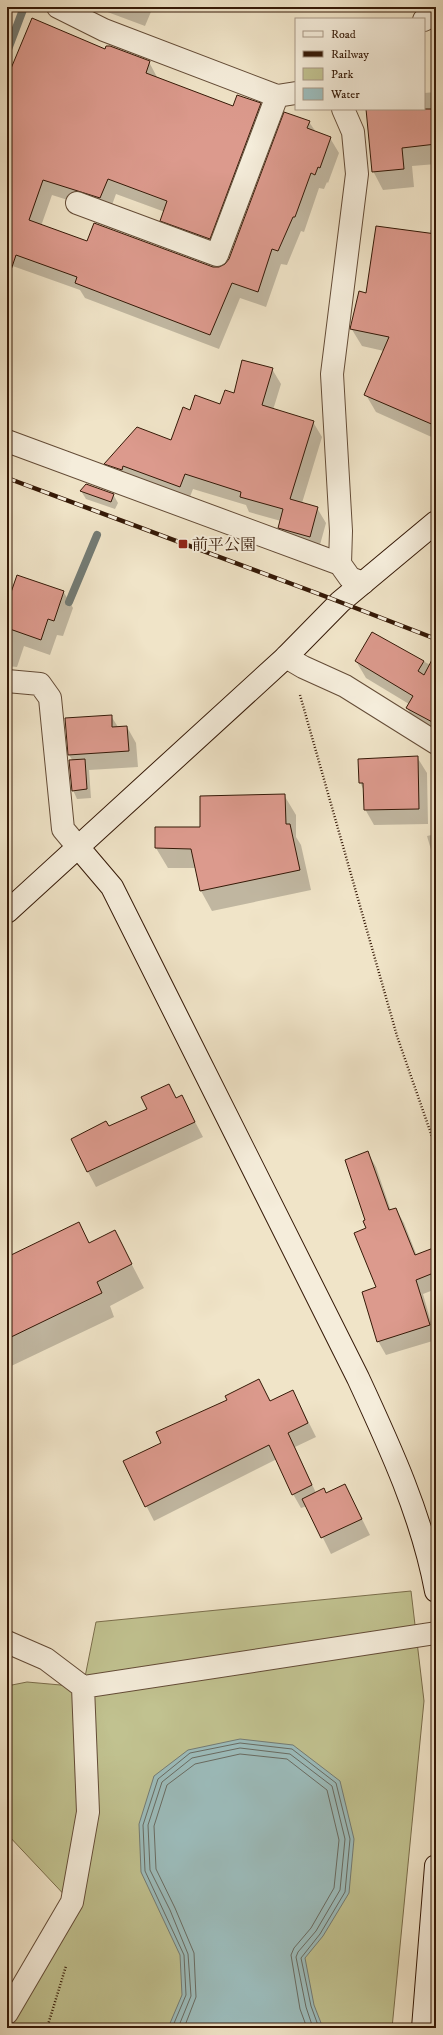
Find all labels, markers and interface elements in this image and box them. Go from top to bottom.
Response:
legend [295,18,425,110]
text: Road [331,27,356,42]
text: Railway [331,47,369,62]
text: Park [331,67,353,82]
text: Water [330,87,360,102]
place label: 前平公園 [192,535,256,555]
marker: 前平公園 [177,538,189,550]

